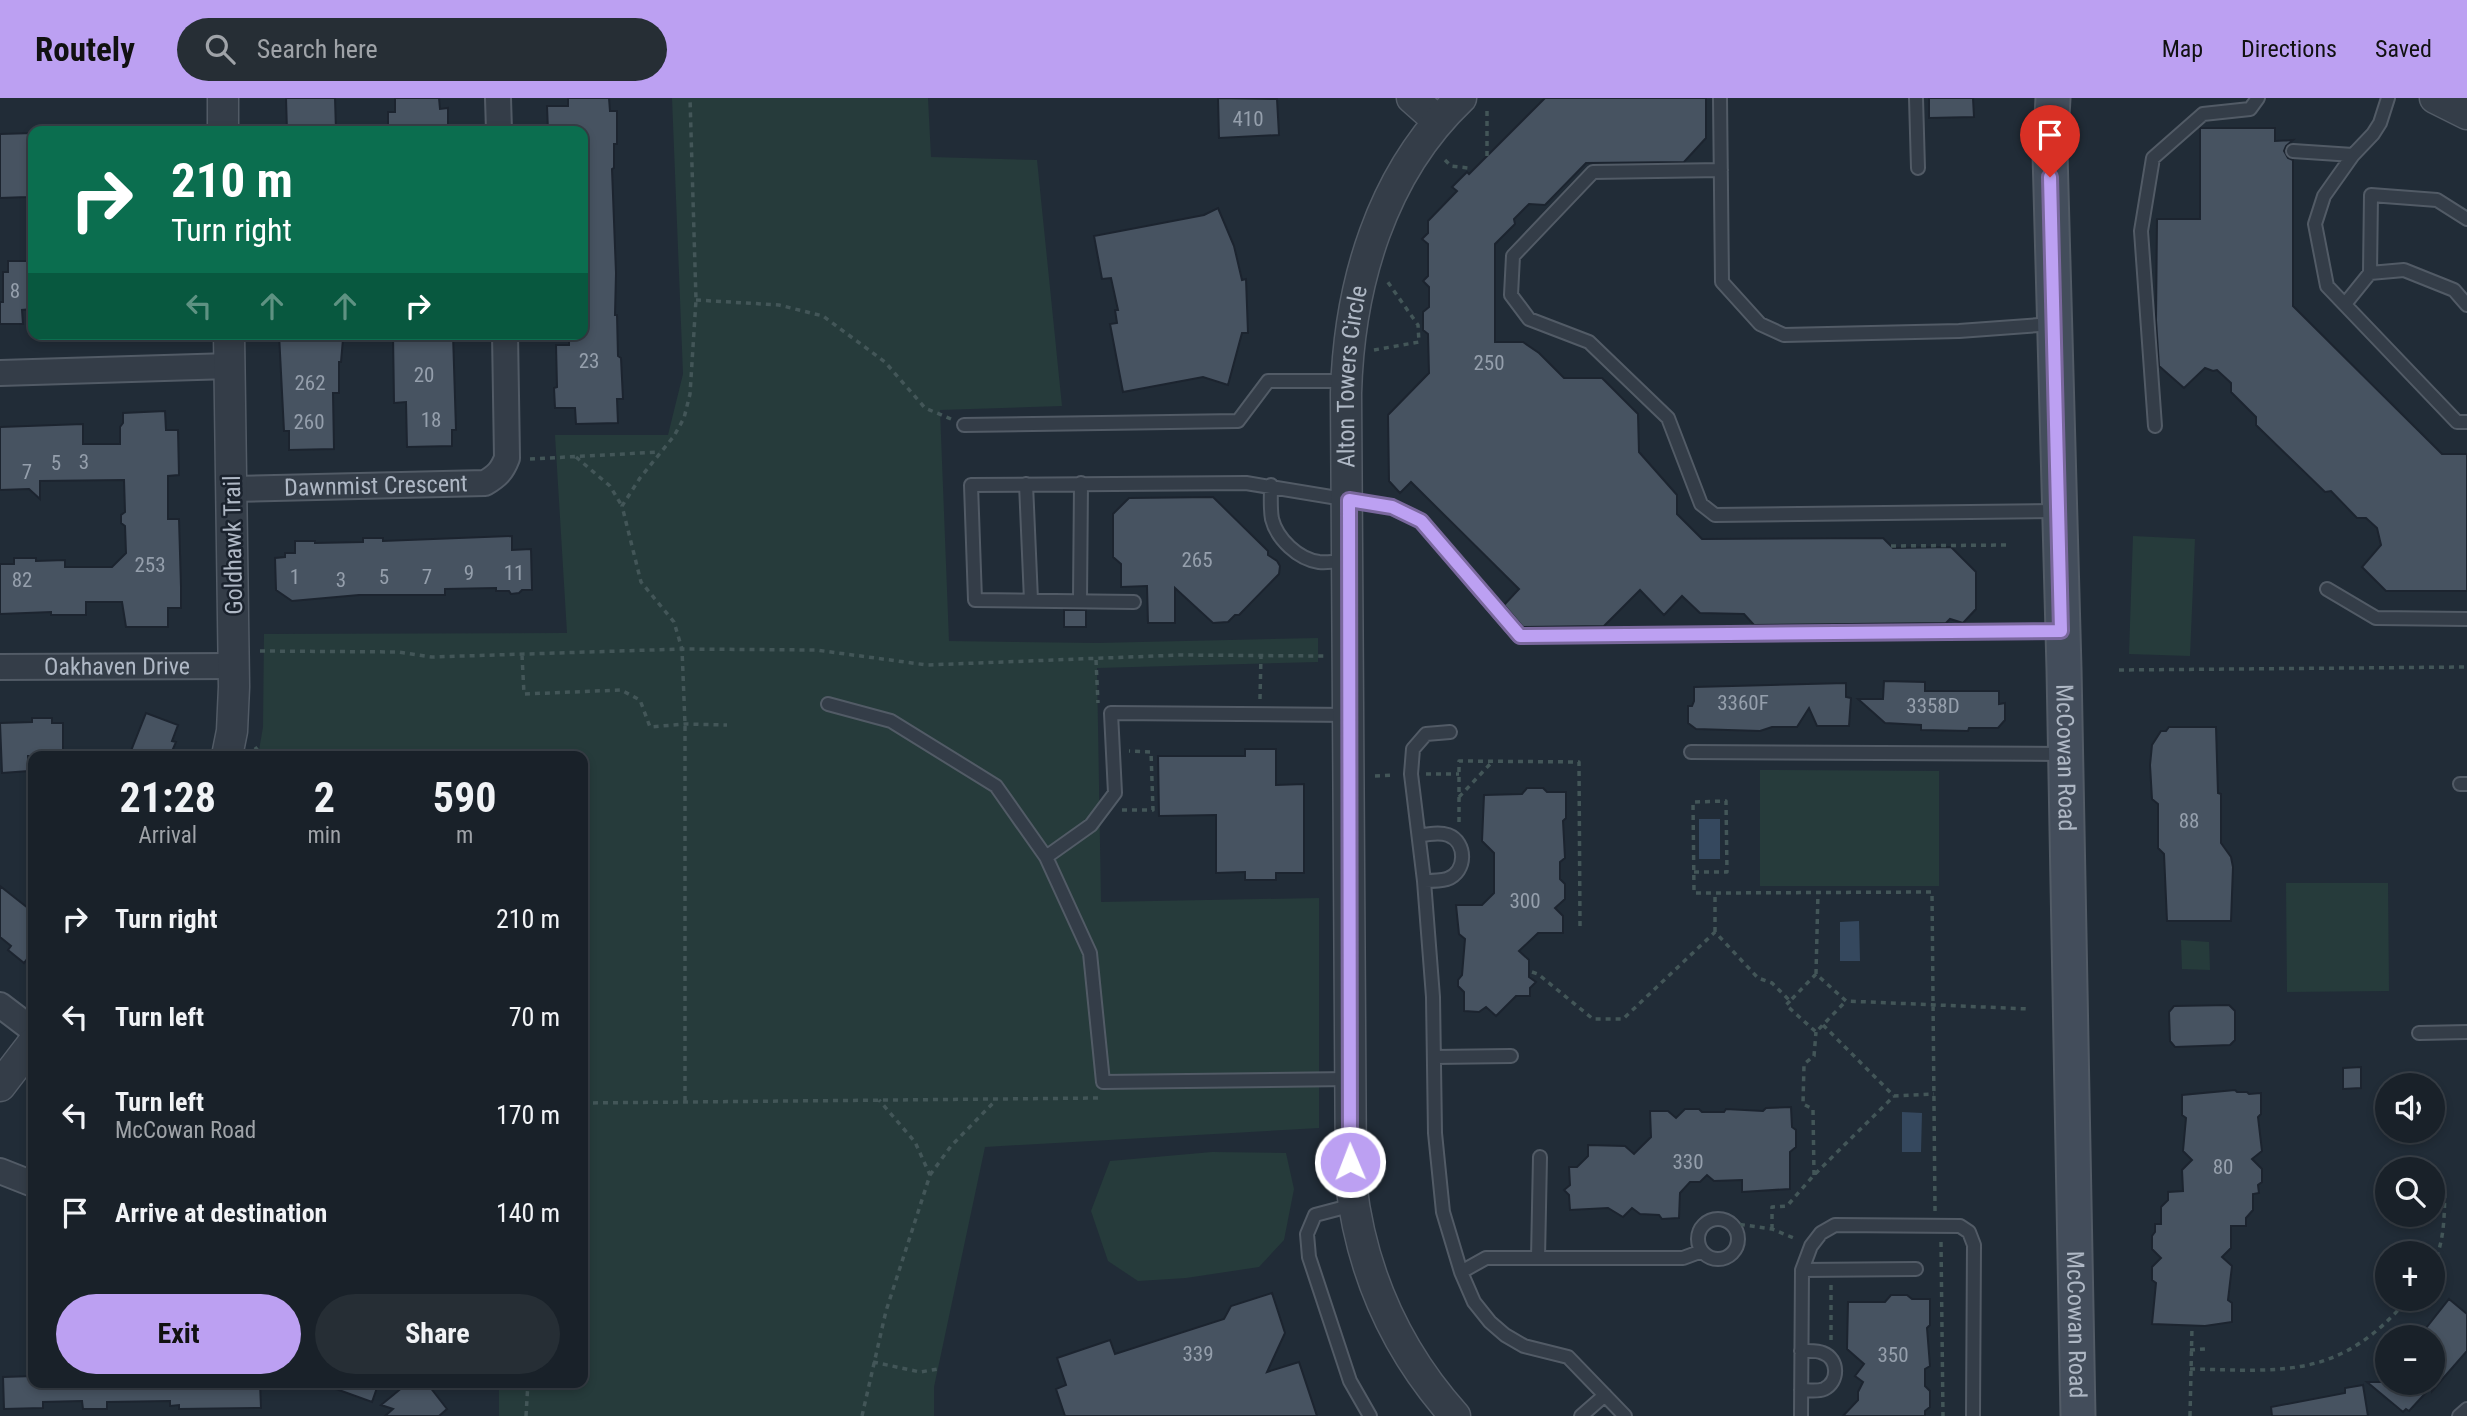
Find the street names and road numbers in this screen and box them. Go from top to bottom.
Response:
street label: Alton Towers Circle [1332,283,1373,468]
street label: Dawnmist Crescent [284,469,468,502]
street label: Goldhawk Trail [218,475,248,615]
street label: Oakhaven Drive [44,652,190,681]
street label: McCowan Road [2050,684,2081,832]
street label: McCowan Road [2061,1251,2092,1399]

